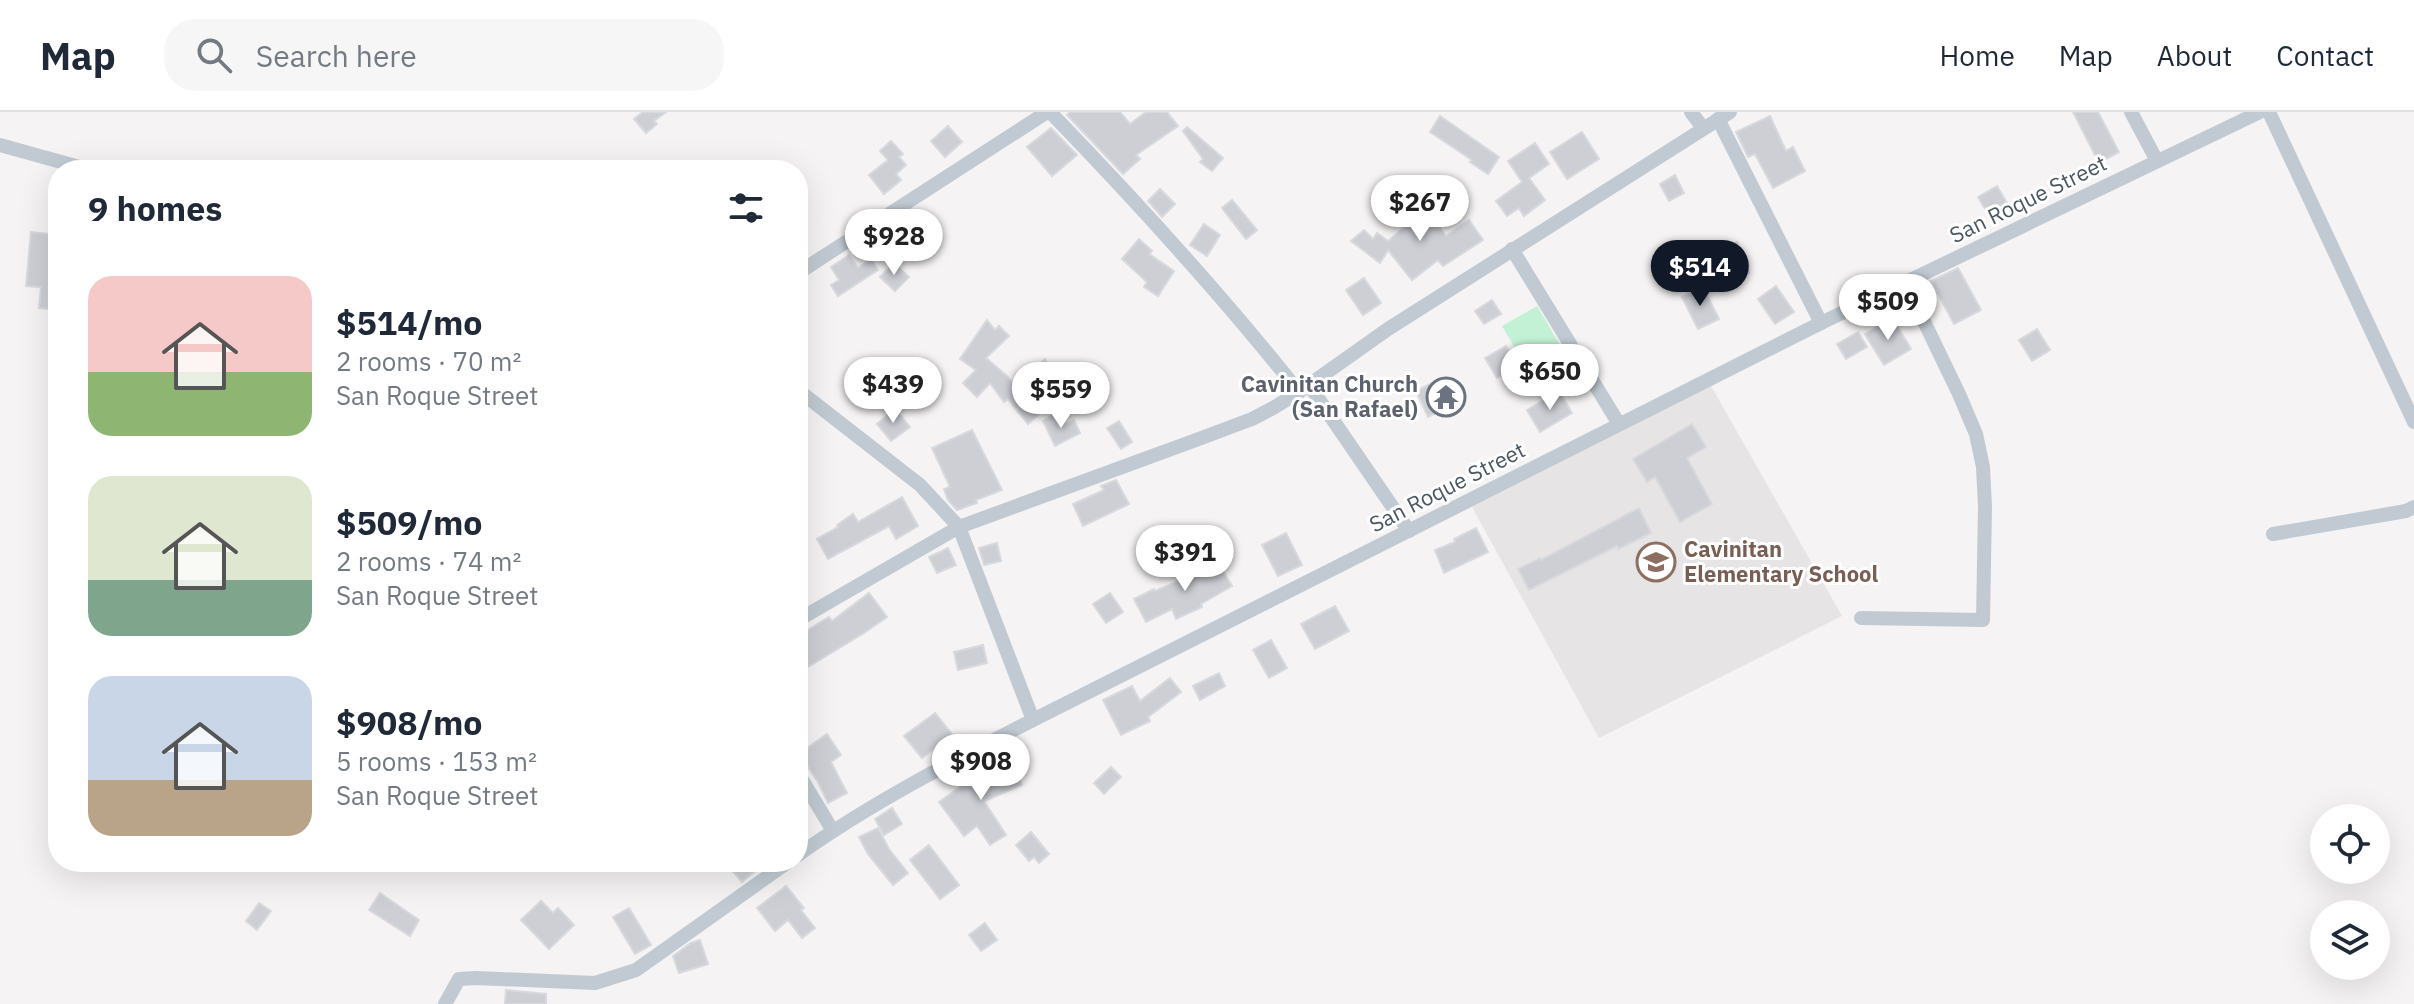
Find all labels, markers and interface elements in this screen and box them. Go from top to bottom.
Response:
search box [164,19,724,91]
text: Map [40,31,116,80]
icon: search [192,33,236,77]
text: Search here [256,36,417,75]
text: Home [1939,37,2015,74]
text: Map [2059,37,2113,74]
text: About [2157,37,2232,74]
text: Contact [2276,37,2374,74]
street label: San Roque Street [1945,148,2111,249]
pin: $267 [1373,175,1467,243]
text: $267 [1389,184,1451,218]
text: 9 homes [88,186,223,230]
icon: filters [724,186,768,230]
pin: $928 [847,209,941,277]
text: $928 [863,218,925,252]
pin: $514 [1653,240,1747,308]
text: $514 [1669,249,1731,283]
pin: $509 [1841,274,1935,342]
text: $509 [1857,283,1919,317]
text: $514/mo [336,300,483,344]
icon: home [152,308,248,404]
text: 2 rooms · 70 m² [336,344,521,378]
pin: $650 [1503,344,1597,412]
text: $650 [1519,353,1581,387]
pin: $439 [846,357,940,425]
pin: $559 [1014,362,1108,430]
text: $439 [862,366,924,400]
place label: Cavinitan Church (San Rafael) [1241,369,1418,423]
text: $559 [1030,371,1092,405]
temple icon: Cavinitan Church (San Rafael) [1425,376,1467,418]
text: San Roque Street [336,378,538,412]
street label: San Roque Street [1364,435,1530,538]
text: $509/mo [336,500,483,544]
icon: home [152,508,248,604]
pin: $391 [1138,525,1232,593]
text: $391 [1154,534,1216,568]
place label: Cavinitan Elementary School [1684,534,1878,588]
school or university icon: Cavinitan Elementary School [1635,541,1677,583]
text: 2 rooms · 74 m² [336,544,521,578]
text: San Roque Street [336,578,538,612]
text: $908/mo [336,700,483,744]
icon: home [152,708,248,804]
pin: $908 [934,734,1028,802]
text: $908 [950,743,1012,777]
text: 5 rooms · 153 m² [336,744,537,778]
text: San Roque Street [336,778,538,812]
map controls [2310,804,2390,980]
button: locate [2310,804,2390,884]
button: layers [2310,900,2390,980]

